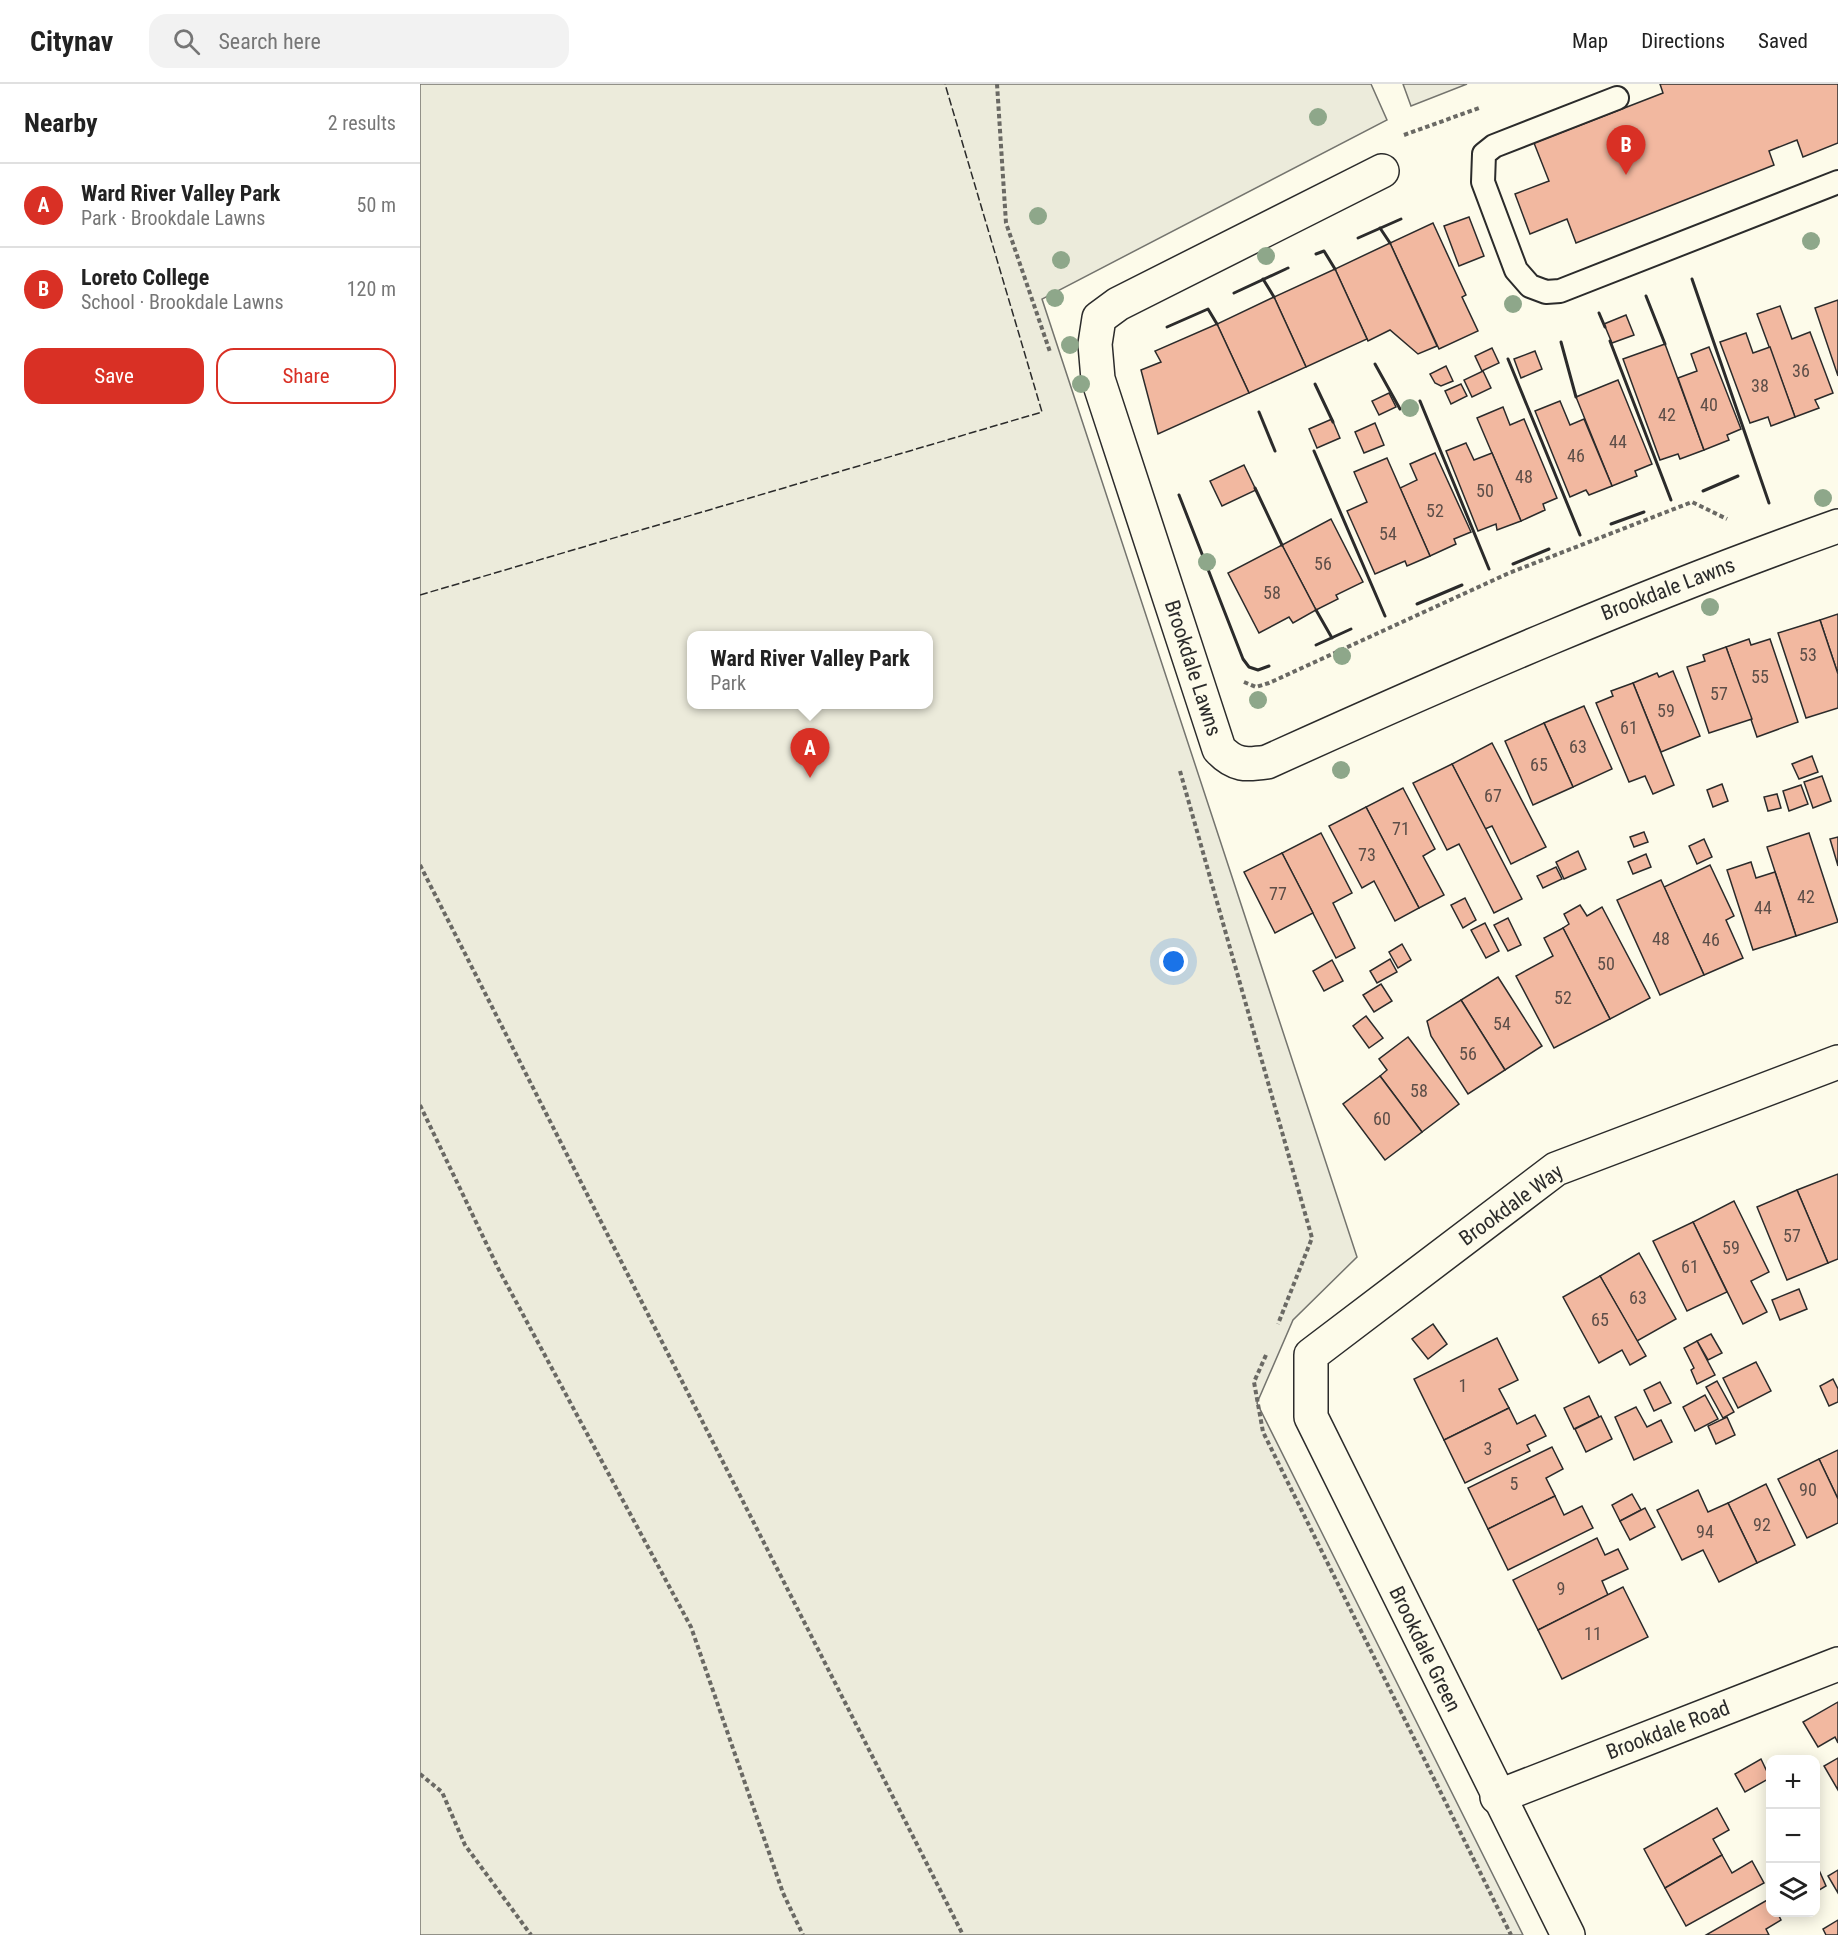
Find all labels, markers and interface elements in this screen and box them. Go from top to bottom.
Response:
search box [149,14,569,68]
text: Citynav [30,25,113,58]
icon: search [170,25,203,58]
text: Search here [218,29,321,54]
text: Map [1572,29,1608,53]
text: Directions [1641,29,1725,53]
text: Saved [1758,29,1808,53]
text: Nearby [24,108,98,138]
text: 2 results [328,111,396,135]
pin: B [1606,126,1646,175]
text: Ward River Valley Park [81,181,280,206]
text: A [38,193,49,217]
text: 50 m [357,193,396,217]
text: Park · Brookdale Lawns [81,206,265,230]
text: Loreto College [81,265,209,290]
text: B [38,277,49,301]
text: 120 m [347,277,396,301]
text: School · Brookdale Lawns [81,290,284,314]
button: Save [24,348,204,404]
button: Share [216,348,396,404]
house number: 36 [1792,360,1810,381]
house number: 38 [1751,375,1769,396]
house number: 40 [1700,394,1718,415]
house number: 42 [1658,404,1676,425]
house number: 44 [1609,431,1627,452]
house number: 46 [1567,445,1585,466]
house number: 48 [1515,466,1533,487]
house number: 50 [1476,480,1494,501]
house number: 52 [1426,500,1444,521]
house number: 54 [1379,523,1397,544]
street label: Brookdale Lawns [1598,552,1738,626]
house number: 56 [1314,553,1332,574]
house number: 58 [1263,582,1281,603]
street label: Brookdale Lawns [1160,597,1226,739]
popup [687,631,933,709]
house number: 53 [1799,644,1817,665]
text: Ward River Valley Park [710,646,910,671]
house number: 55 [1751,666,1769,687]
text: Park [710,671,746,695]
house number: 57 [1710,683,1728,704]
house number: 59 [1657,700,1675,721]
house number: 61 [1620,717,1638,738]
pin: A [790,728,830,778]
house number: 63 [1569,736,1587,757]
house number: 65 [1530,754,1548,775]
house number: 67 [1484,785,1502,806]
house number: 71 [1392,818,1410,839]
house number: 73 [1358,844,1376,865]
house number: 77 [1269,883,1287,904]
house number: 42 [1797,886,1815,907]
house number: 44 [1754,897,1772,918]
house number: 48 [1652,928,1670,949]
house number: 46 [1702,929,1720,950]
your location [1159,947,1188,976]
house number: 50 [1597,953,1615,974]
house number: 52 [1554,987,1572,1008]
house number: 54 [1493,1013,1511,1034]
house number: 56 [1459,1043,1477,1064]
house number: 58 [1410,1080,1428,1101]
house number: 60 [1373,1108,1391,1129]
street label: Brookdale Way [1454,1159,1568,1251]
house number: 57 [1783,1225,1801,1246]
house number: 59 [1722,1237,1740,1258]
house number: 61 [1681,1256,1699,1277]
house number: 63 [1629,1287,1647,1308]
house number: 65 [1591,1309,1609,1330]
house number: 1 [1459,1375,1467,1396]
house number: 3 [1484,1438,1492,1459]
house number: 5 [1510,1473,1519,1494]
house number: 90 [1799,1479,1817,1500]
house number: 92 [1753,1514,1771,1535]
house number: 94 [1696,1521,1714,1542]
house number: 9 [1557,1578,1565,1599]
street label: Brookdale Green [1384,1582,1466,1716]
house number: 11 [1584,1623,1602,1644]
street label: Brookdale Road [1603,1695,1733,1765]
map controls [1766,1755,1820,1917]
button: + [1766,1755,1820,1809]
button: − [1766,1809,1820,1863]
button: layers [1766,1863,1820,1917]

